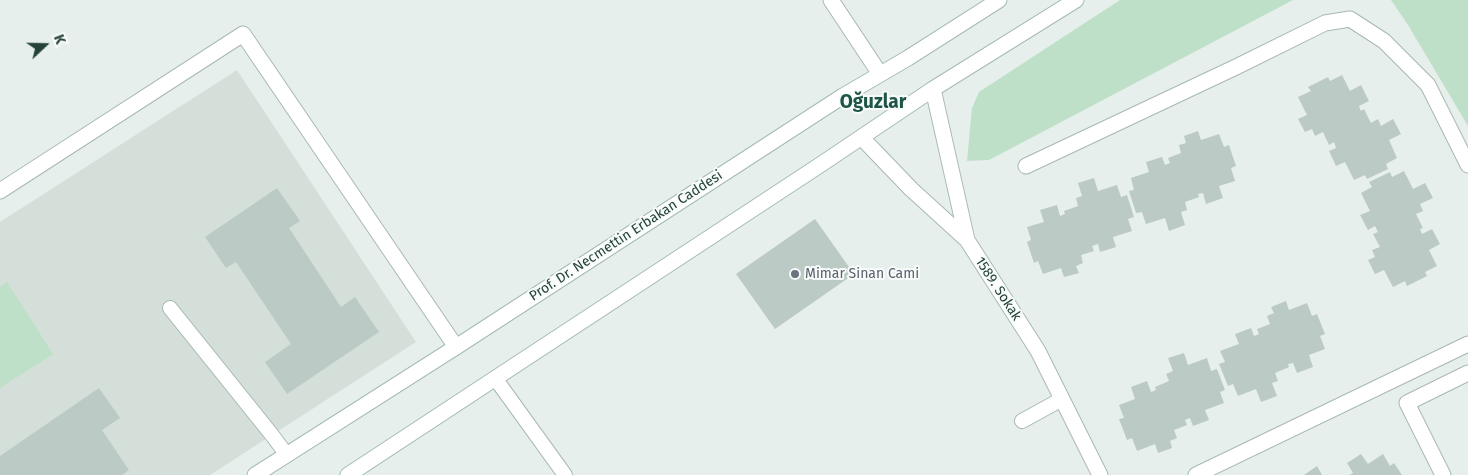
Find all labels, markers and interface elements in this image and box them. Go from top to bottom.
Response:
north arrow [20,20,70,70]
text: K [50,32,69,47]
district label: Oğuzlar [840,92,906,114]
street label: Prof. Dr. Necmettin Erbakan Caddesi [526,167,726,305]
street label: 1589. Sokak [971,254,1025,324]
place label: Mimar Sinan Cami [805,266,919,282]
marker: Mimar Sinan Cami [789,268,801,280]

